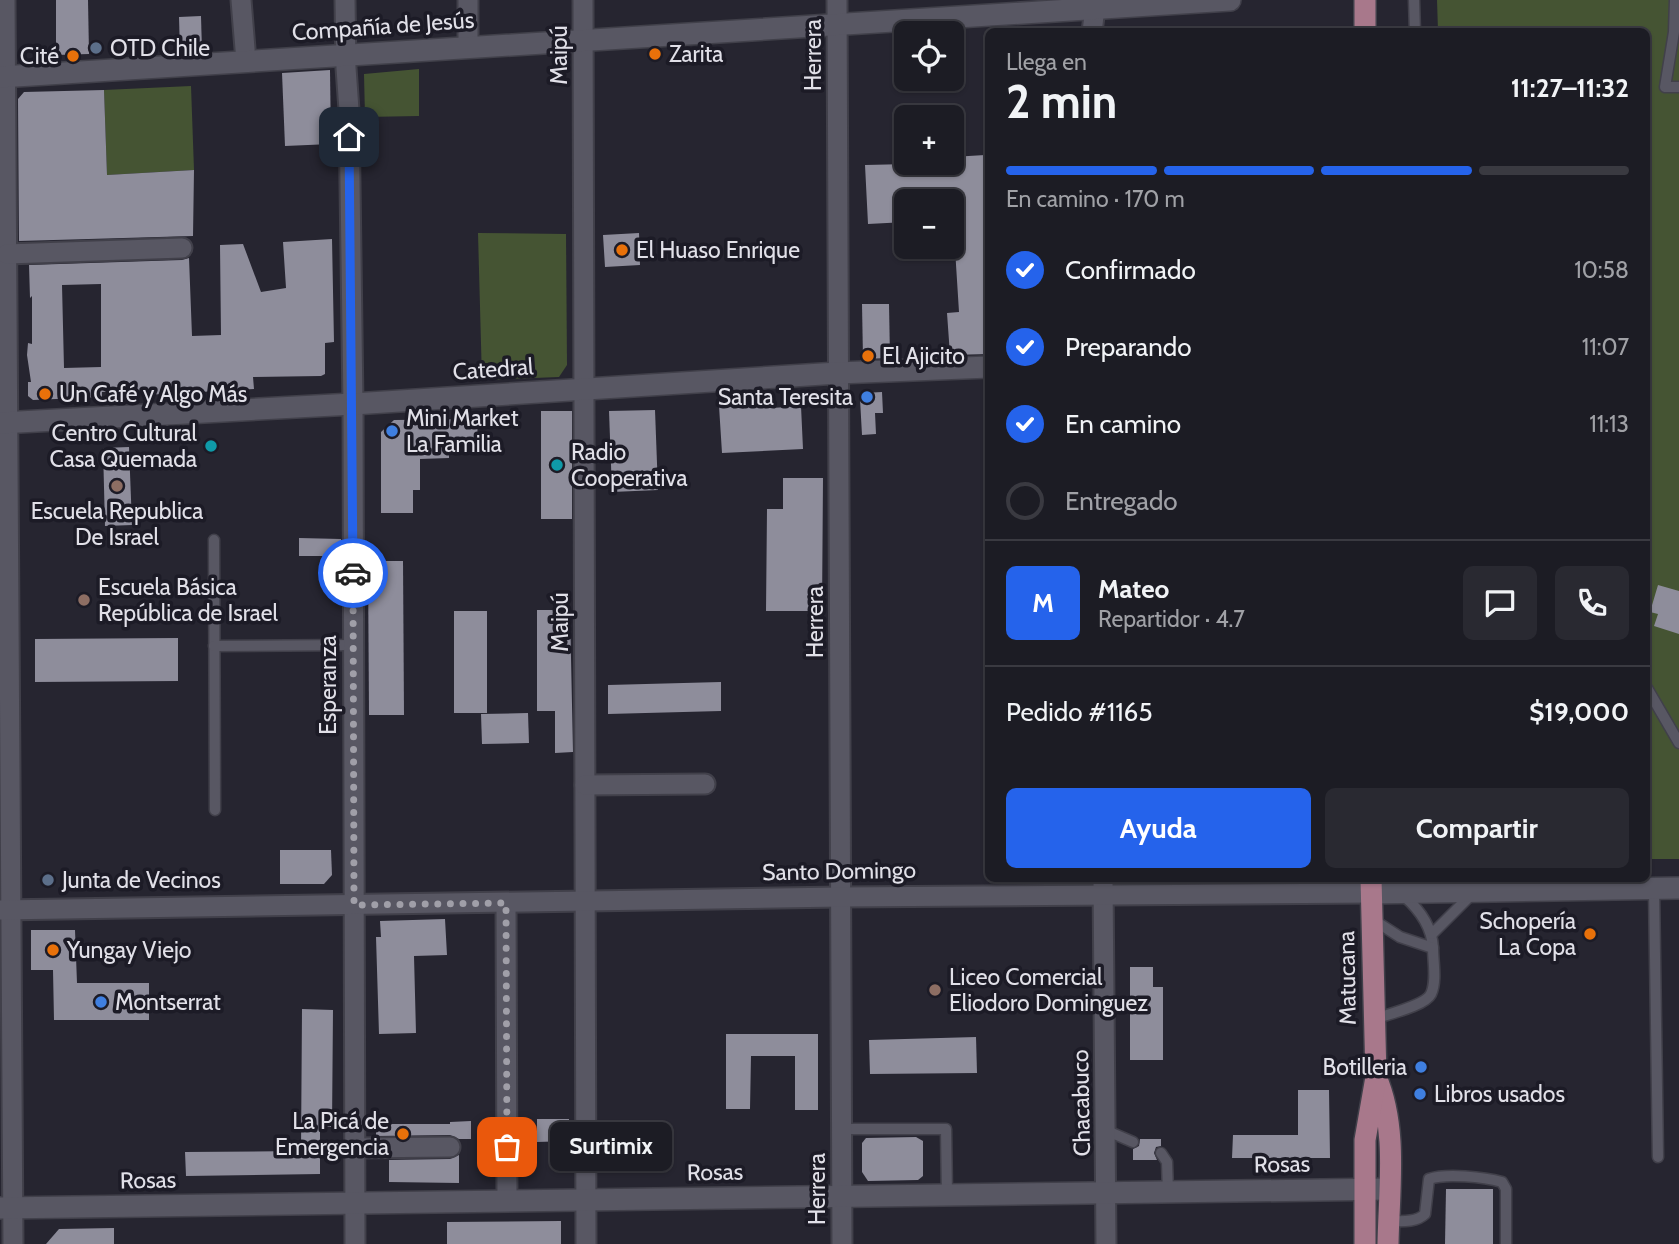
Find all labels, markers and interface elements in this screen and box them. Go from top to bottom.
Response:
street label: Compañía de Jesús [291,6,475,46]
street label: Herrera [799,19,827,91]
map controls [894,21,964,259]
button: locate [894,21,964,91]
street label: Maipú [545,25,573,85]
place label: OTD Chile [110,34,210,62]
marker: OTD Chile [88,40,104,56]
place label: Zarita [669,40,723,68]
place label: Cité [20,42,59,70]
marker: Zarita [647,46,663,62]
marker: Cité [65,48,81,64]
text: Llega en [1006,48,1087,76]
text: 11:27–11:32 [1511,72,1629,104]
text: 2 min [1006,74,1117,130]
button: + [894,105,964,175]
pin [319,107,379,167]
icon: home [330,118,368,156]
text: En camino · 170 m [1006,185,1185,213]
button: − [894,189,964,259]
place label: El Huaso Enrique [636,236,800,264]
marker: El Huaso Enrique [614,242,630,258]
icon: check [1006,251,1044,289]
text: Confirmado [1065,254,1196,286]
text: 10:58 [1574,256,1629,284]
icon: check [1006,328,1044,366]
text: Preparando [1065,331,1192,363]
text: 11:07 [1582,333,1629,361]
place label: El Ajicito [882,342,965,370]
marker: El Ajicito [860,348,876,364]
street label: Catedral [452,352,535,386]
place label: Un Café y Algo Más [59,380,247,408]
place label: Santa Teresita [718,383,853,411]
marker: Un Café y Algo Más [37,386,53,402]
marker: Santa Teresita [859,389,875,405]
place label: Mini Market La Familia [406,404,519,458]
icon: check [1006,405,1044,443]
text: En camino [1065,408,1181,440]
text: 11:13 [1589,410,1629,438]
place label: Centro Cultural Casa Quemada [50,419,198,473]
marker: Mini Market La Familia [384,423,400,439]
marker: Centro Cultural Casa Quemada [203,438,219,454]
place label: Radio Cooperativa [571,438,688,492]
marker: Radio Cooperativa [549,457,565,473]
marker: Escuela Republica De Israel [109,478,125,494]
text: Entregado [1065,485,1178,517]
place label: Escuela Republica De Israel [31,497,203,551]
courier [318,538,388,608]
icon: car [334,554,372,592]
button: chat [1463,566,1537,640]
button: phone [1555,566,1629,640]
place label: Escuela Básica República de Israel [98,573,279,627]
text: Mateo [1098,573,1169,605]
street label: Herrera [801,586,829,658]
text: M [1032,587,1054,619]
marker: Escuela Básica República de Israel [76,592,92,608]
street label: Maipú [546,592,574,652]
text: Repartidor · 4.7 [1098,605,1245,633]
street label: Esperanza [314,635,342,735]
text: Pedido #1165 [1006,696,1152,728]
text: $19,000 [1529,696,1629,728]
button: Ayuda [1006,788,1311,868]
button: Compartir [1325,788,1629,868]
street label: Santo Domingo [762,856,916,886]
place label: Junta de Vecinos [61,866,221,894]
marker: Junta de Vecinos [40,872,56,888]
place label: Schopería La Copa [1479,907,1576,961]
marker: Schopería La Copa [1582,926,1598,942]
street label: Matucana [1332,930,1362,1026]
place label: Yungay Viejo [66,936,191,964]
marker: Yungay Viejo [45,942,61,958]
place label: Liceo Comercial Eliodoro Dominguez [949,963,1148,1017]
marker: Liceo Comercial Eliodoro Dominguez [927,982,943,998]
place label: Montserrat [115,988,221,1016]
marker: Montserrat [93,994,109,1010]
street label: Chacabuco [1066,1049,1096,1157]
place label: Botilleria [1322,1053,1407,1081]
marker: Botilleria [1413,1059,1429,1075]
place label: Libros usados [1434,1080,1565,1108]
marker: Libros usados [1412,1086,1428,1102]
place label: La Picá de Emergencia [275,1107,389,1161]
pin [477,1117,537,1177]
callout: Surtimix [549,1122,672,1172]
marker: La Picá de Emergencia [395,1126,411,1142]
icon: bag [488,1128,526,1166]
text: Surtimix [569,1132,653,1160]
street label: Rosas [1254,1150,1310,1178]
street label: Herrera [803,1153,831,1225]
street label: Rosas [687,1158,743,1186]
street label: Rosas [120,1166,176,1194]

